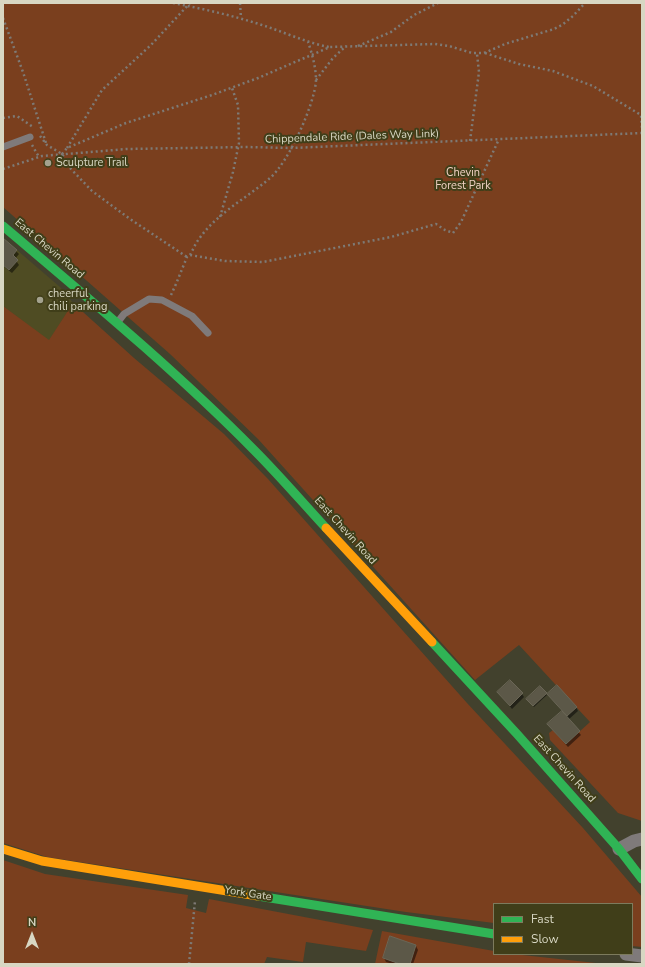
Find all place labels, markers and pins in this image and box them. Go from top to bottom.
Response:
place label: Sculpture Trail [56,156,128,170]
marker: Sculpture Trail [43,158,53,168]
place label: cheerful chili parking [48,287,107,313]
marker: cheerful chili parking [35,295,45,305]

